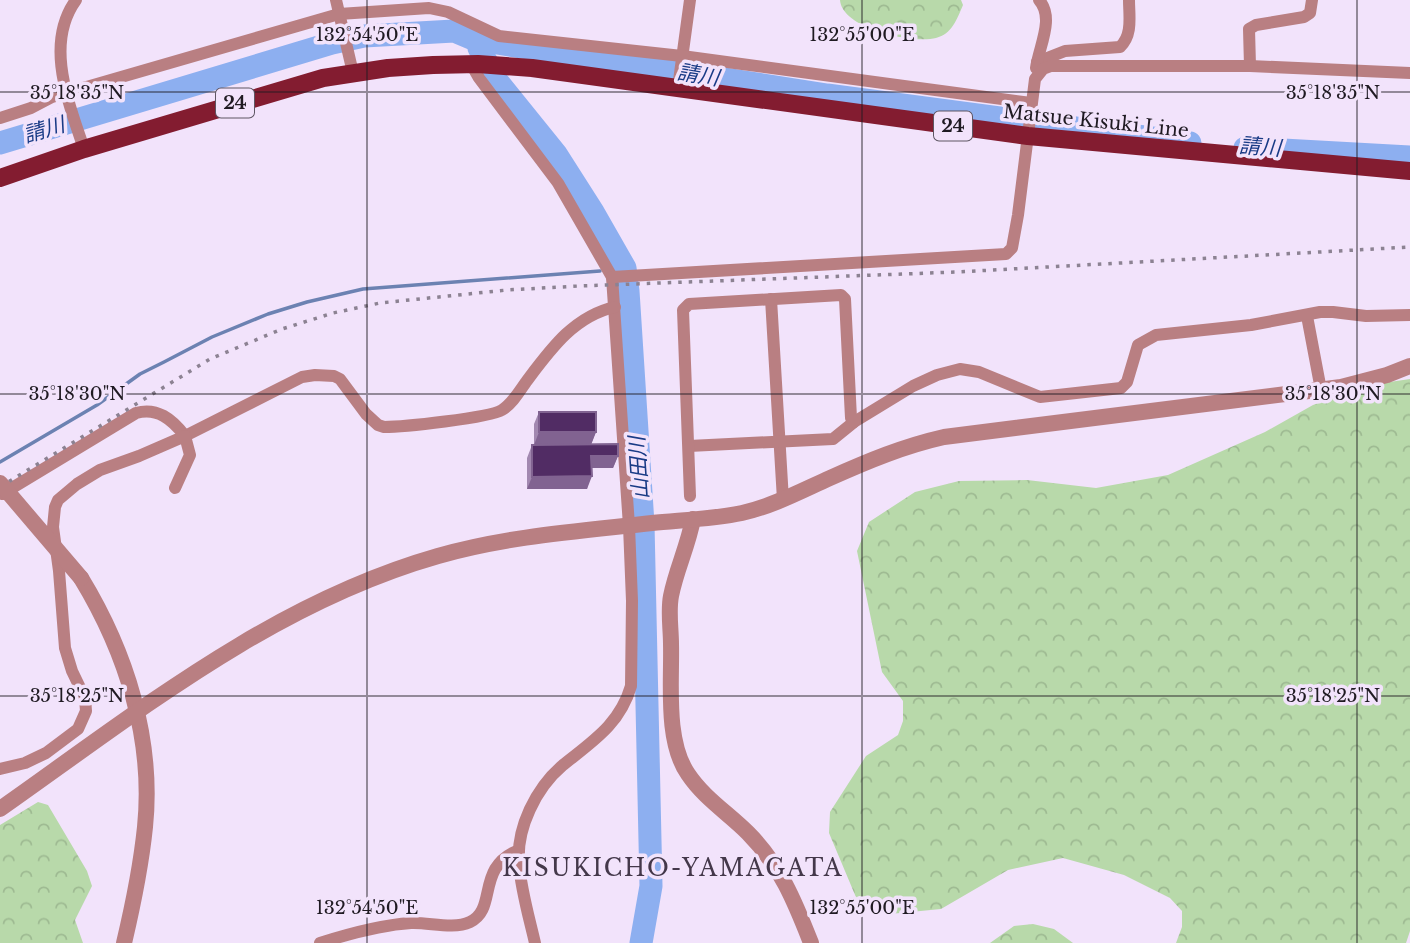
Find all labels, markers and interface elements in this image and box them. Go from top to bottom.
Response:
text: 132°54'50"E [316,24,418,46]
text: 132°55'00"E [809,24,915,46]
water label: 請川 [675,59,723,91]
text: 35°18'35"N [30,82,124,104]
text: 35°18'35"N [1286,82,1380,104]
road number: 24 [216,88,254,118]
street label: Matsue Kisuki Line [1002,100,1190,142]
water label: 請川 [20,111,70,149]
road number: 24 [934,112,972,140]
water label: 請川 [1238,133,1284,162]
text: 35°18'30"N [28,383,126,405]
text: 35°18'30"N [1284,383,1382,405]
water label: 山田川 [624,434,654,500]
text: 35°18'25"N [30,685,124,707]
text: 35°18'25"N [1286,685,1380,707]
district label: KISUKICHO-YAMAGATA [502,854,844,882]
text: 132°54'50"E [316,897,418,919]
text: 132°55'00"E [809,897,915,919]

